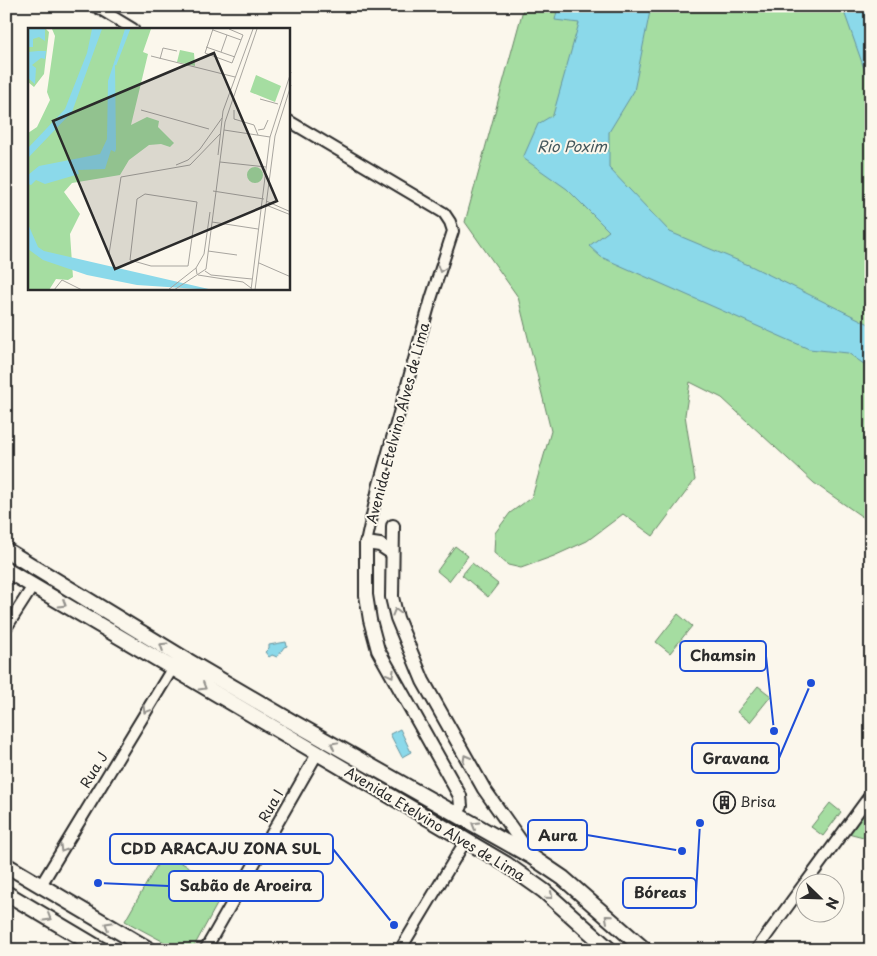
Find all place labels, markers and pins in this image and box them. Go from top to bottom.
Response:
callout: Chamsin [680,641,766,671]
callout: Gravana [692,743,779,773]
building icon: Brisa [712,790,736,814]
place label: Brisa [740,791,776,812]
callout: Aura [528,820,587,850]
callout: CDD ARACAJU ZONA SUL [110,834,333,864]
callout: Sabão de Aroeira [169,871,323,901]
callout: Bóreas [623,878,696,908]

